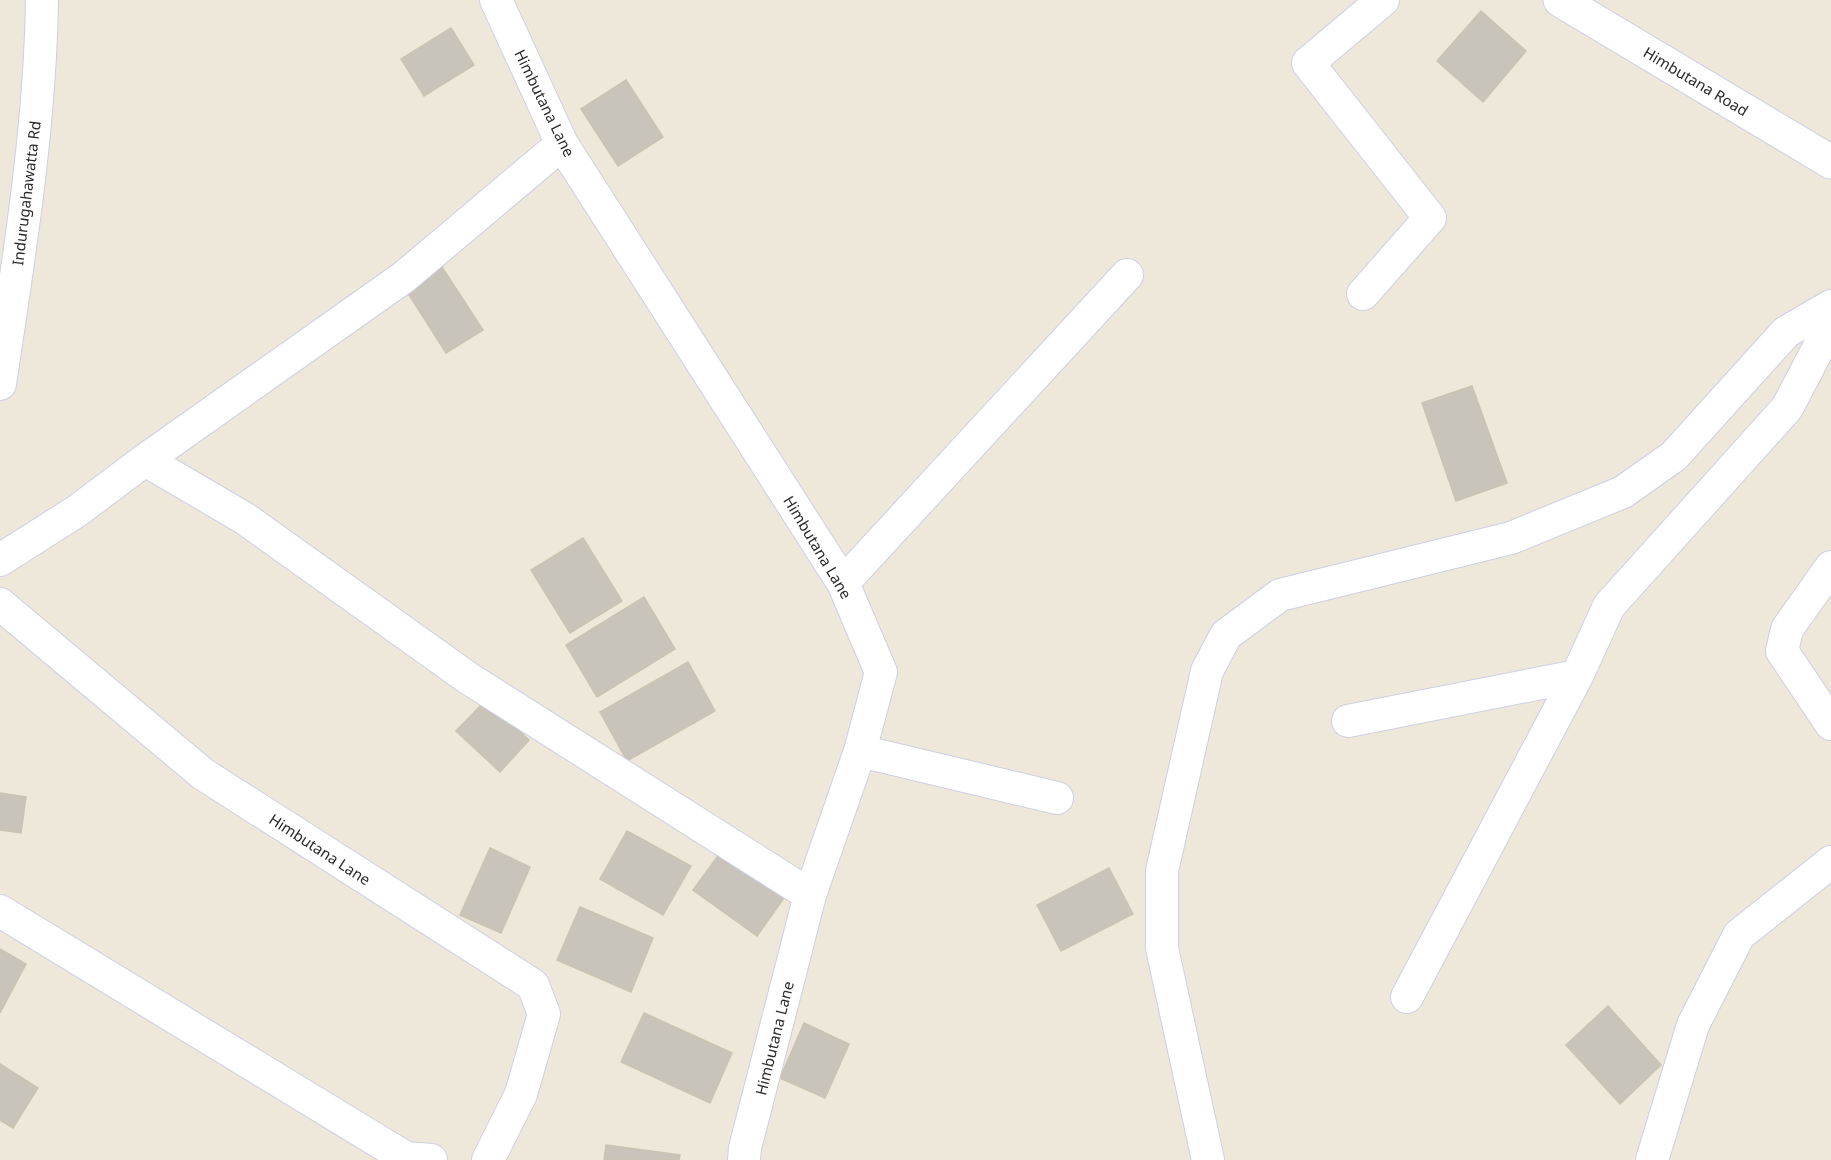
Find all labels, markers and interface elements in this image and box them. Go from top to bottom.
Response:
street label: Himbutana Road [1640,42,1752,120]
street label: Himbutana Lane [510,46,580,160]
street label: Indurugahawatta Rd [7,120,45,266]
street label: Himbutana Lane [779,492,857,602]
street label: Himbutana Lane [266,809,374,889]
street label: Himbutana Lane [750,979,798,1097]

